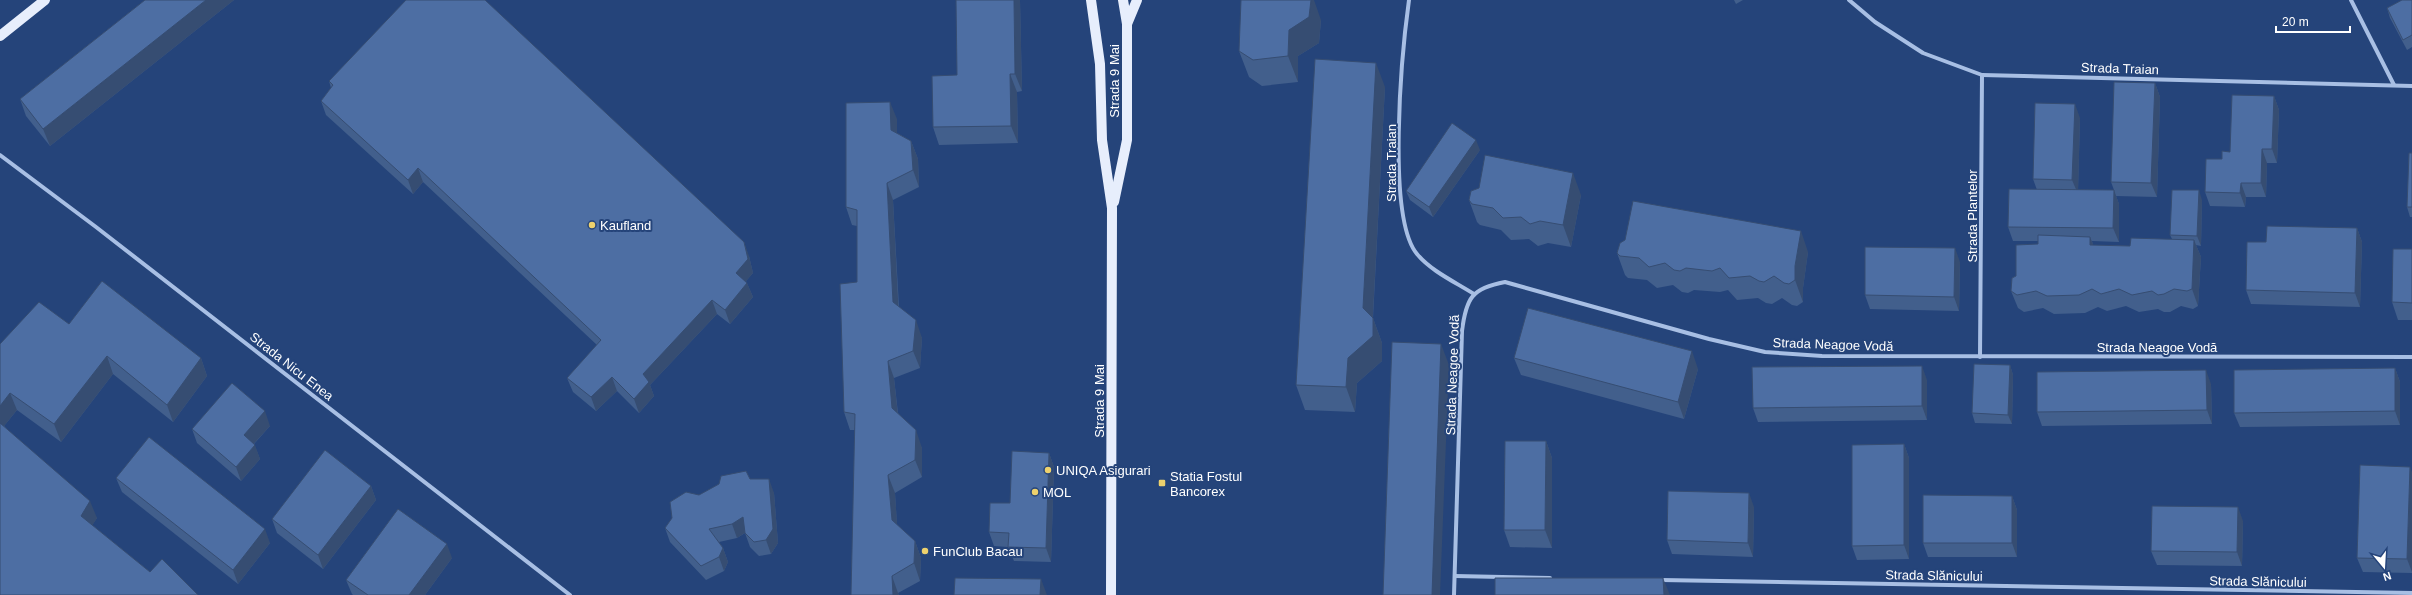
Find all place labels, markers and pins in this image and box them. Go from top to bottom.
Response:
place label: Kaufland [600,218,651,233]
marker: Kaufland [587,220,597,230]
place label: UNIQA Asigurari [1056,463,1151,478]
marker: UNIQA Asigurari [1043,465,1053,475]
place label: Statia Fostul Bancorex [1170,469,1242,499]
marker: Statia Fostul Bancorex [1157,478,1167,488]
place label: MOL [1043,485,1071,500]
marker: MOL [1030,487,1040,497]
place label: FunClub Bacau [933,544,1023,559]
marker: FunClub Bacau [920,546,930,556]

